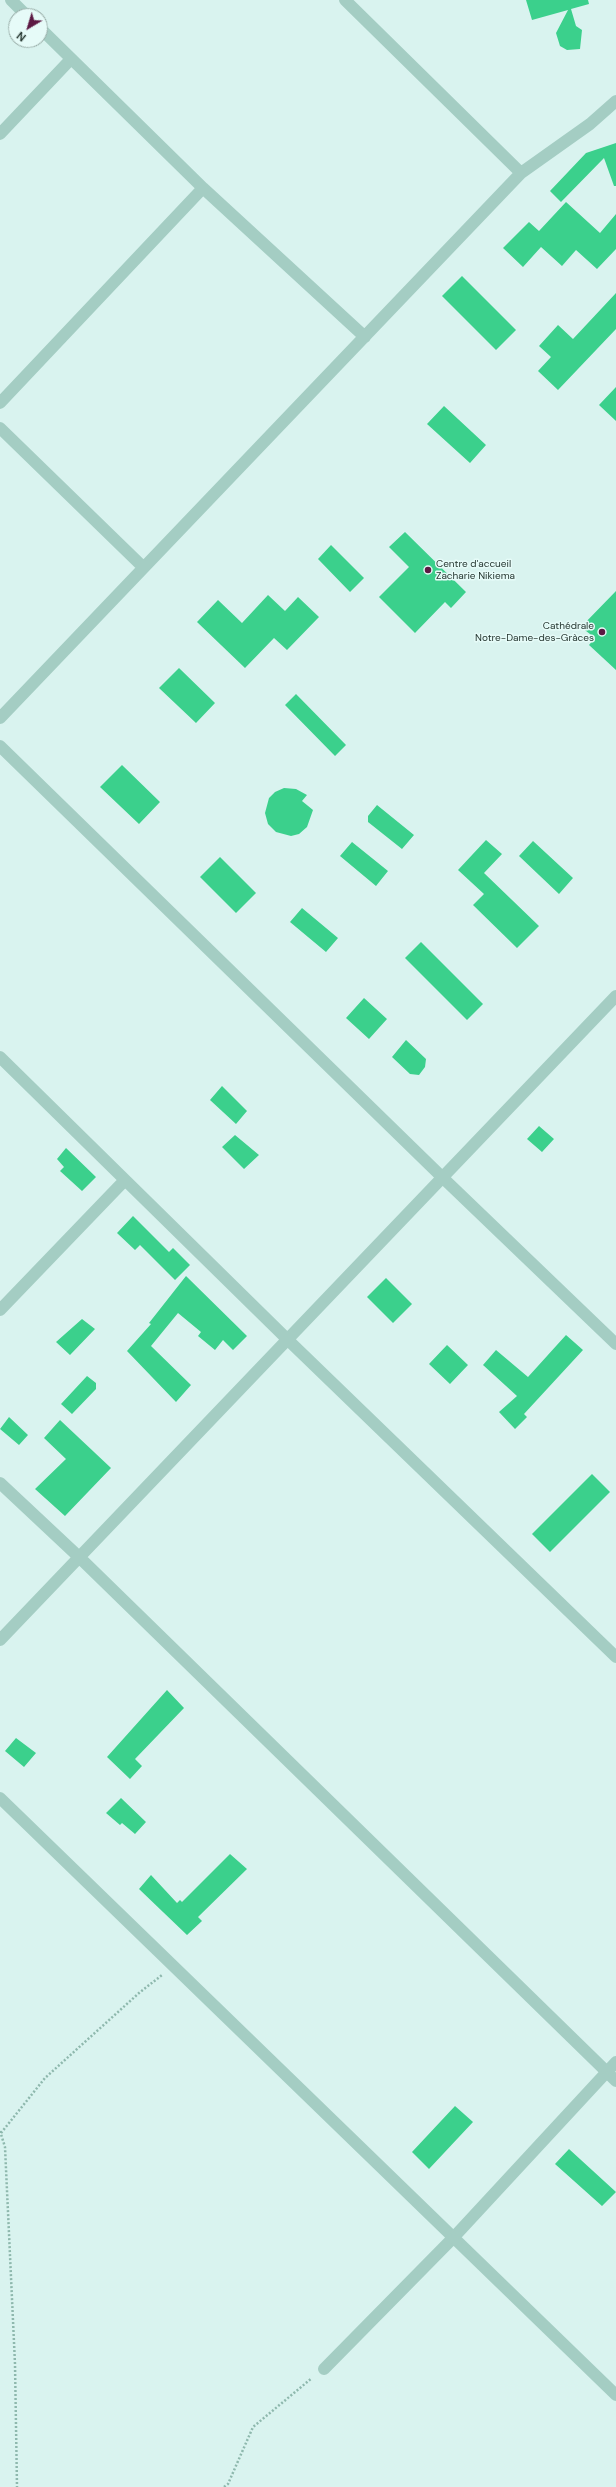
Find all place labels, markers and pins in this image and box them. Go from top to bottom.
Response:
place label: Centre d'accueil Zacharie Nikiema [436,558,515,582]
marker: Centre d'accueil Zacharie Nikiema [423,565,433,575]
place label: Cathédrale Notre-Dame-des-Gràces [475,620,594,644]
marker: Cathédrale Notre-Dame-des-Gràces [597,627,607,637]

